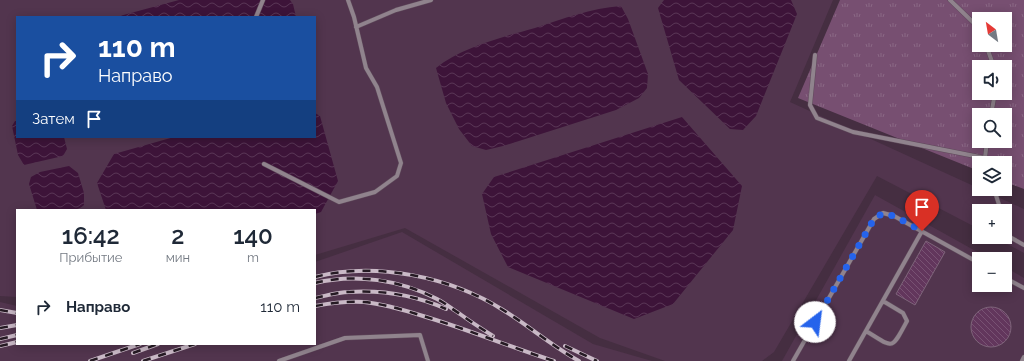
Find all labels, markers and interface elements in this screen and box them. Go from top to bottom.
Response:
north arrow [972,12,1012,52]
map controls [972,12,1012,292]
text: 110 m [98,31,176,64]
icon: right [32,32,84,84]
button: sound [972,60,1012,100]
text: Направо [98,65,172,86]
icon: arrive [83,108,105,130]
button: search [972,108,1012,148]
text: Затем [32,110,75,128]
button: layers [972,156,1012,196]
pin [905,190,939,231]
icon: arrive [911,196,933,218]
button: + [972,204,1012,244]
text: 16:42 [62,221,120,250]
text: 2 [171,221,184,250]
text: 140 [233,221,273,250]
text: Прибытие [59,250,122,265]
text: мин [166,250,190,265]
text: m [247,250,259,265]
button: − [972,252,1012,292]
icon: right [32,296,54,318]
text: Направо [66,298,130,316]
text: 110 m [260,298,300,316]
position arrow [794,301,836,343]

